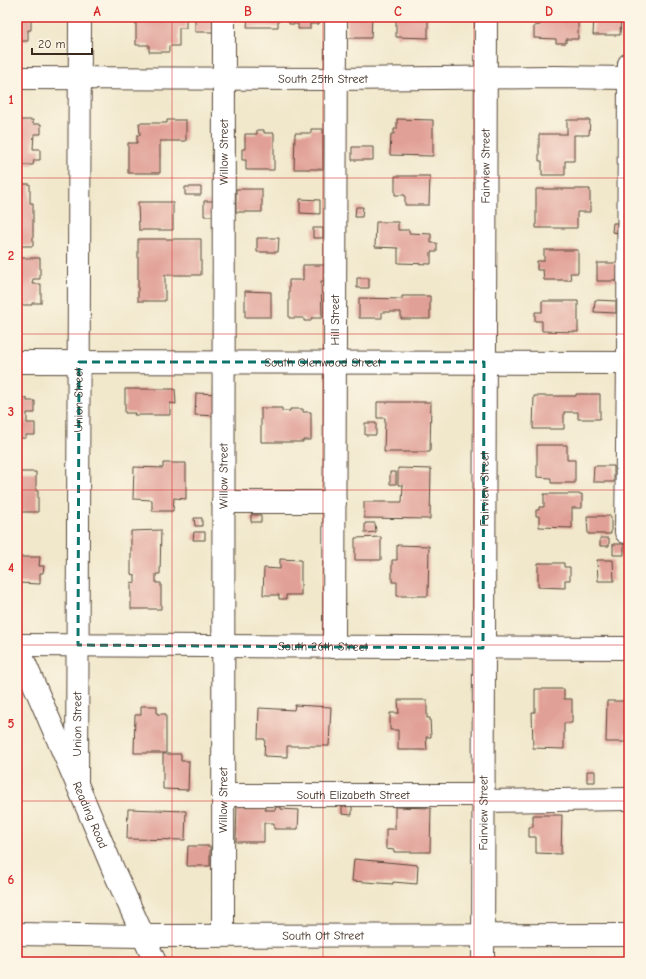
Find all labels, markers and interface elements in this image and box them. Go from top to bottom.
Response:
text: A [93,4,101,19]
text: B [244,4,252,19]
text: C [394,4,402,19]
text: D [545,4,553,19]
scale bar [32,30,92,56]
text: 20 m [38,37,66,51]
street label: South 25th Street [278,72,369,86]
text: 1 [8,92,14,107]
street label: Willow Street [217,118,231,185]
street label: Fairview Street [478,128,493,204]
text: 2 [8,248,14,263]
street label: Hill Street [328,294,342,345]
street label: South Glenwood Street [264,355,382,370]
street label: Union Street [71,367,86,432]
text: 3 [8,404,14,419]
street label: Willow Street [216,442,231,509]
street label: Fairview Street [477,451,492,527]
text: 4 [8,560,14,575]
street label: South 26th Street [278,639,368,654]
street label: Union Street [70,691,84,756]
text: 5 [8,716,15,731]
street label: Willow Street [216,766,230,833]
street label: Fairview Street [476,775,491,851]
street label: Reading Road [70,779,110,851]
street label: South Elizabeth Street [296,788,410,802]
text: 6 [8,872,15,887]
street label: South Ott Street [282,929,364,943]

